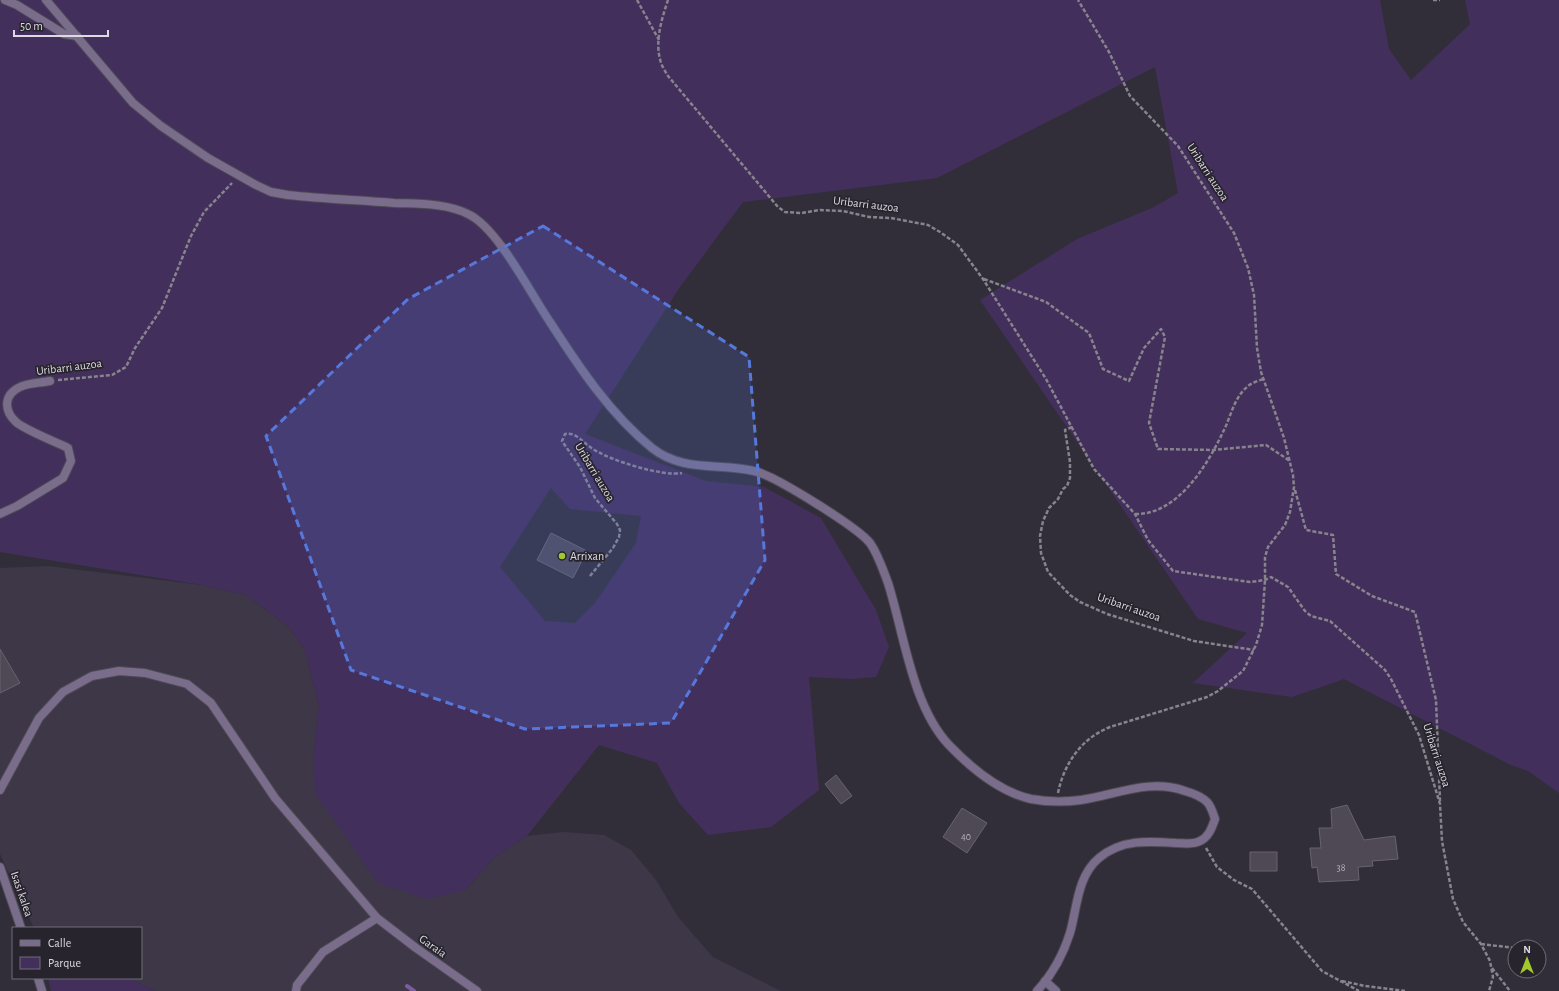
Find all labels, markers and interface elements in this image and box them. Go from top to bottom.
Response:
scale bar [14,12,108,38]
text: 50 m [20,20,43,32]
street label: Uribarri auzoa [1185,141,1231,203]
street label: Uribarri auzoa [832,194,900,214]
street label: Uribarri auzoa [35,357,103,377]
street label: Uribarri auzoa [573,441,617,504]
place label: Arrixan [570,550,604,562]
marker: Arrixan [557,551,567,561]
street label: Uribarri auzoa [1096,591,1163,624]
street label: Uribarri auzoa [1421,722,1453,789]
house number: 40 [961,832,971,842]
house number: 38 [1337,863,1346,873]
street label: Isasi kalea [9,870,35,919]
legend [12,927,142,979]
street label: Garaia [417,932,449,960]
text: Calle [48,937,71,949]
north arrow [1507,939,1547,979]
text: N [1523,944,1531,955]
text: Parque [48,957,81,969]

